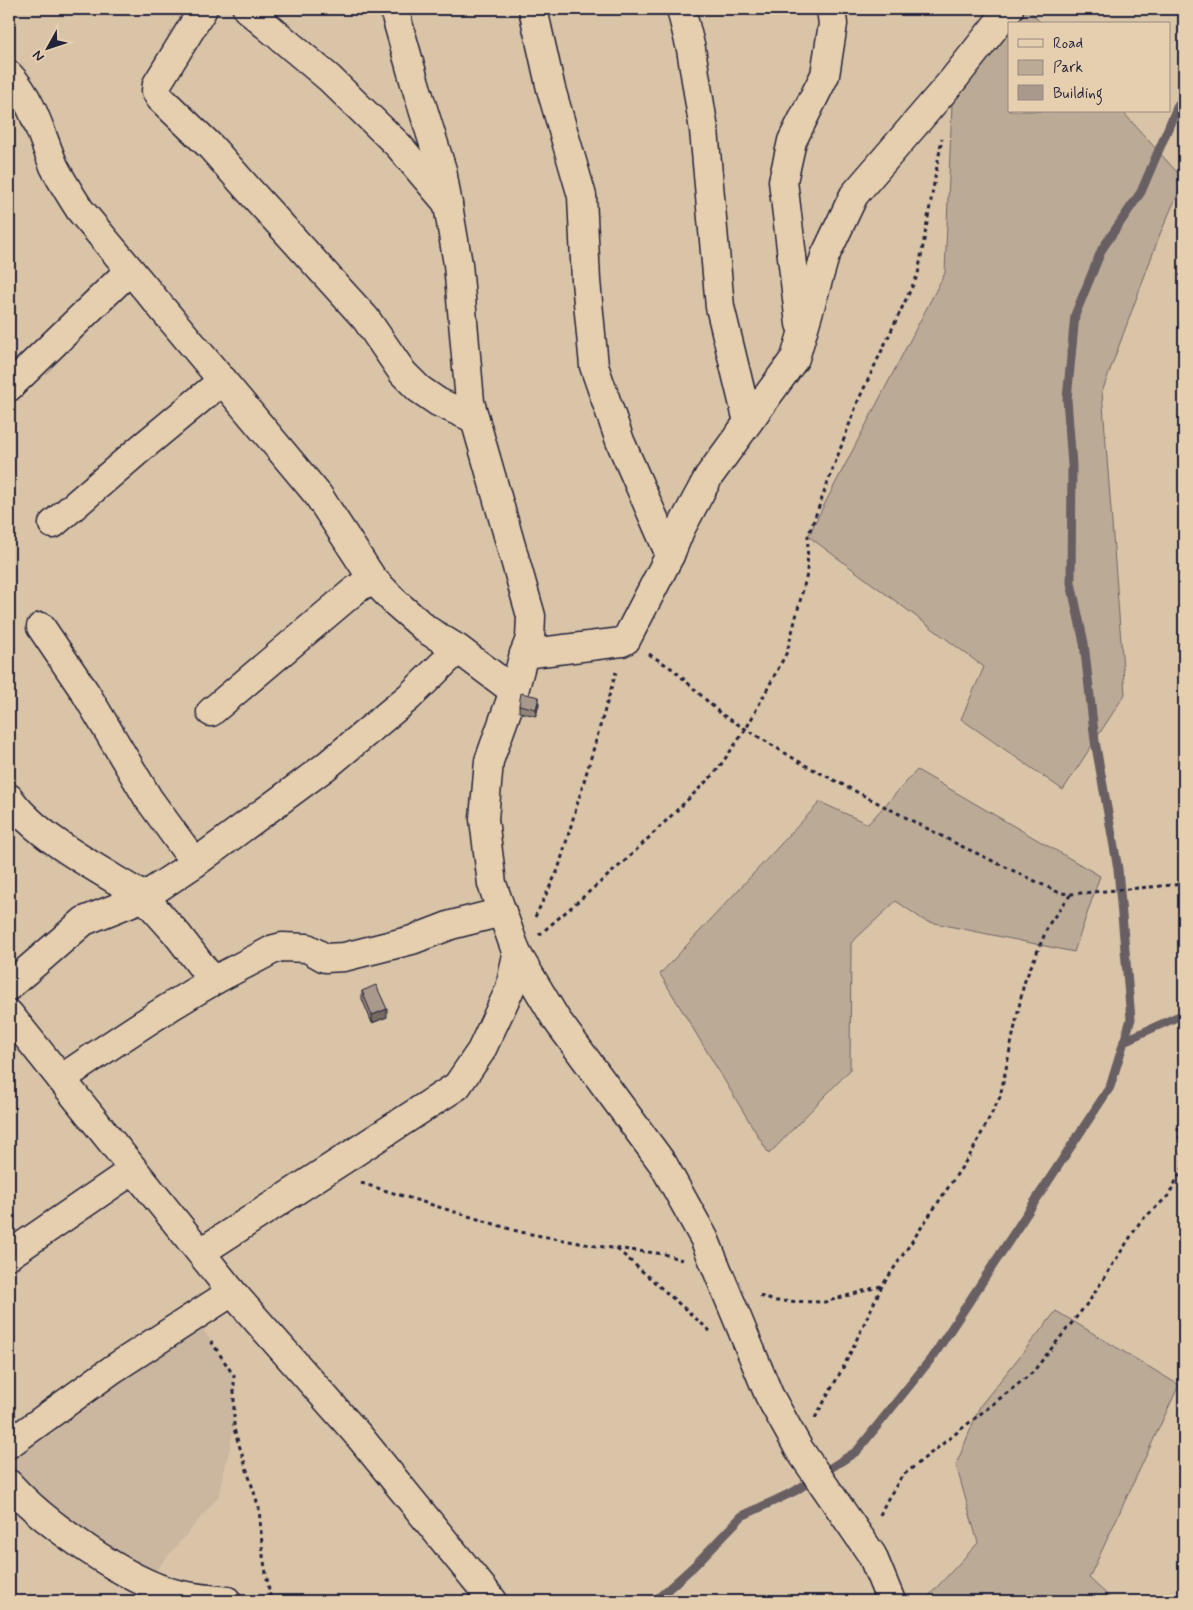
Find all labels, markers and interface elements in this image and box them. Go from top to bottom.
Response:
north arrow [22,22,72,72]
legend [1008,22,1170,112]
text: Road [1053,34,1083,54]
text: N [29,46,49,65]
text: Park [1053,58,1083,78]
text: Building [1053,84,1103,105]

